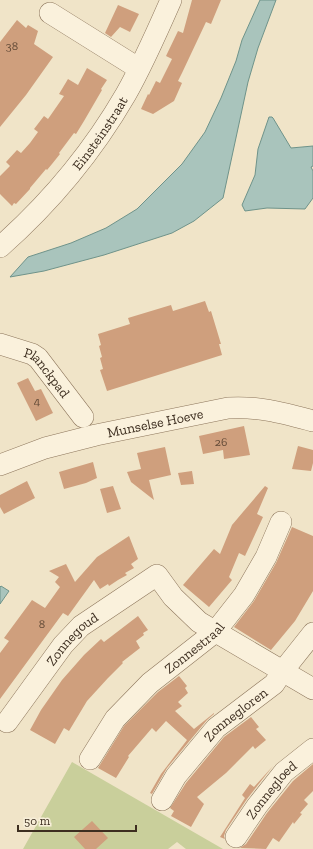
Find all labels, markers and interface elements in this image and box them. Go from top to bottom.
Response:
house number: 38 [6,39,18,53]
street label: Einsteinstraat [68,92,132,174]
street label: Planckpad [22,344,74,401]
house number: 4 [34,394,41,408]
street label: Munselse Hoeve [106,405,205,441]
house number: 26 [215,435,227,449]
street label: Zonnegoud [42,608,102,669]
house number: 8 [39,617,45,631]
street label: Zonnestraal [161,619,228,677]
street label: Zonnegloren [200,684,271,745]
street label: Zonnegloed [242,757,300,822]
scale bar [18,807,136,833]
text: 50 m [24,814,51,828]

